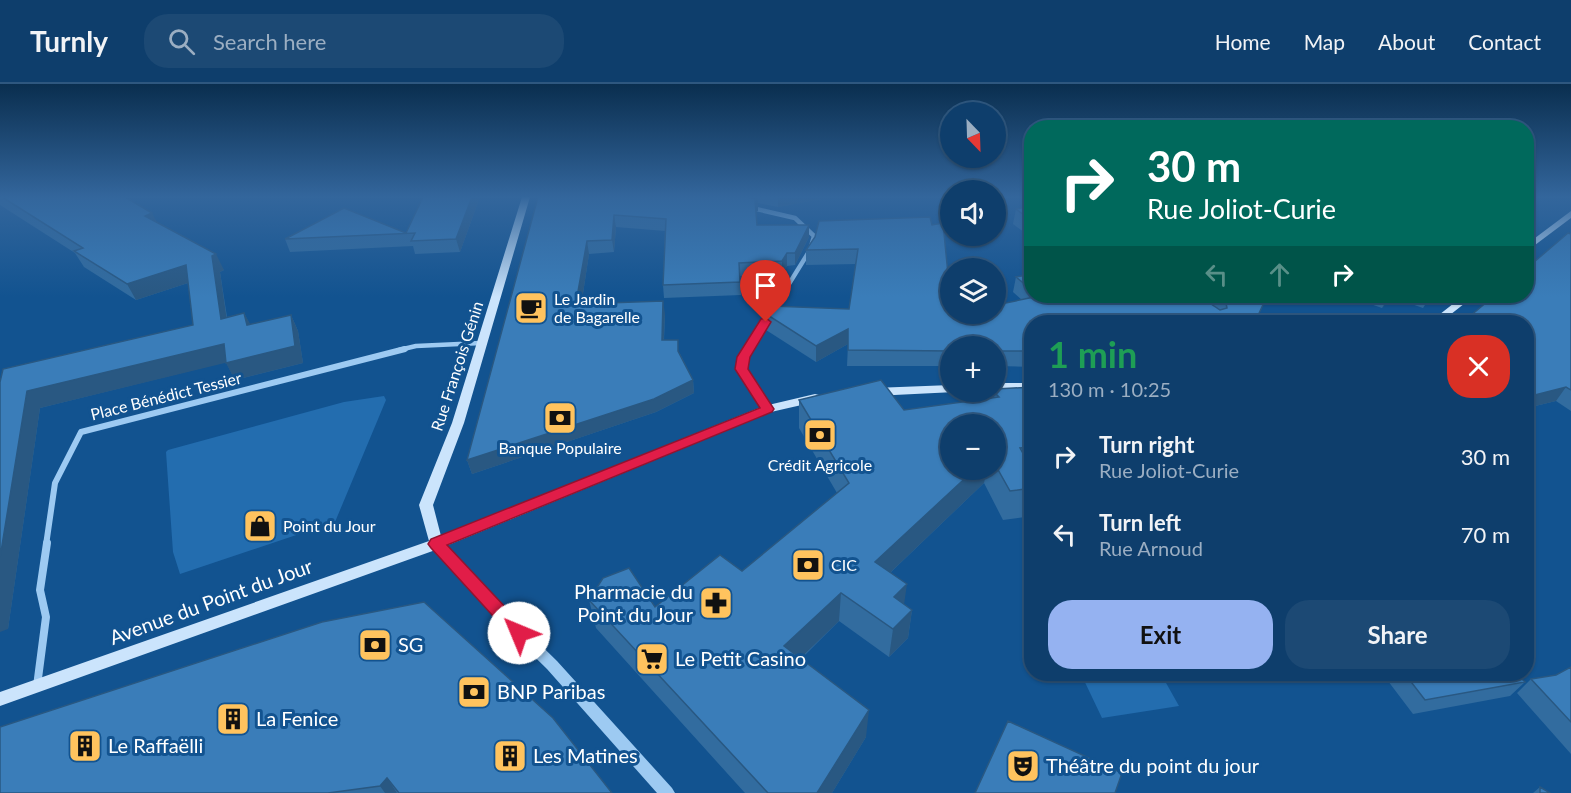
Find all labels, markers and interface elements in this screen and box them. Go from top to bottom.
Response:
search box [144,14,564,68]
text: Turnly [30,24,108,58]
icon: search [165,25,198,58]
text: Search here [213,28,326,55]
text: Home [1215,29,1271,54]
text: Map [1304,29,1345,54]
text: About [1378,29,1435,54]
text: Contact [1468,29,1541,54]
north arrow [940,102,1006,168]
map controls [940,102,1006,480]
text: 30 m [1147,141,1241,191]
icon: right [1048,144,1126,222]
button: sound [940,180,1006,246]
text: Rue Joliot-Curie [1147,192,1336,225]
button: layers [940,258,1006,324]
icon: left [1200,258,1233,291]
icon: ahead [1263,258,1296,291]
icon: right [1326,258,1359,291]
pin [740,260,791,322]
icon: arrive [749,269,782,302]
place label: Le Jardin de Bagarelle [554,289,640,326]
cafe icon: Le Jardin de Bagarelle [513,290,549,326]
street label: Rue François Génin [427,299,486,433]
text: 1 min [1048,332,1137,376]
button: close [1447,335,1510,398]
button: + [940,336,1006,402]
street label: Place Bénédict Tessier [88,367,244,423]
text: 130 m · 10:25 [1048,377,1171,401]
bank icon: Banque Populaire [542,400,578,436]
button: − [940,414,1006,480]
bank icon: Crédit Agricole [802,417,838,453]
text: Turn right [1099,431,1194,458]
place label: Banque Populaire [498,438,622,457]
icon: right [1048,440,1081,473]
text: 30 m [1461,443,1510,470]
place label: Crédit Agricole [768,455,872,474]
text: Rue Joliot-Curie [1099,458,1239,482]
shop icon: Point du Jour [242,508,278,544]
text: Turn left [1099,509,1181,536]
place label: Point du Jour [283,516,376,535]
icon: left [1048,518,1081,551]
text: 70 m [1461,521,1510,548]
text: Rue Arnoud [1099,536,1203,560]
bank icon: CIC [790,547,826,583]
street label: Avenue du Point du Jour [106,553,316,649]
place label: CIC [831,555,857,574]
place label: Pharmacie du Point du Jour [574,579,694,626]
pharmacy icon: Pharmacie du Point du Jour [698,585,734,621]
button: Exit [1048,600,1273,669]
button: Share [1285,600,1510,669]
position arrow [487,601,551,665]
bank icon: SG [357,627,393,663]
place label: SG [398,632,423,656]
supermarket icon: Le Petit Casino [634,641,670,677]
place label: Le Petit Casino [675,646,806,670]
bank icon: BNP Paribas [456,674,492,710]
place label: BNP Paribas [497,679,605,703]
building icon: La Fenice [215,701,251,737]
place label: La Fenice [256,706,338,730]
building icon: Le Raffaëlli [67,728,103,764]
place label: Le Raffaëlli [108,733,203,757]
building icon: Les Matines [492,738,528,774]
place label: Les Matines [533,743,638,767]
theatre icon: Théâtre du point du jour [1005,748,1041,784]
place label: Théâtre du point du jour [1046,753,1260,777]

